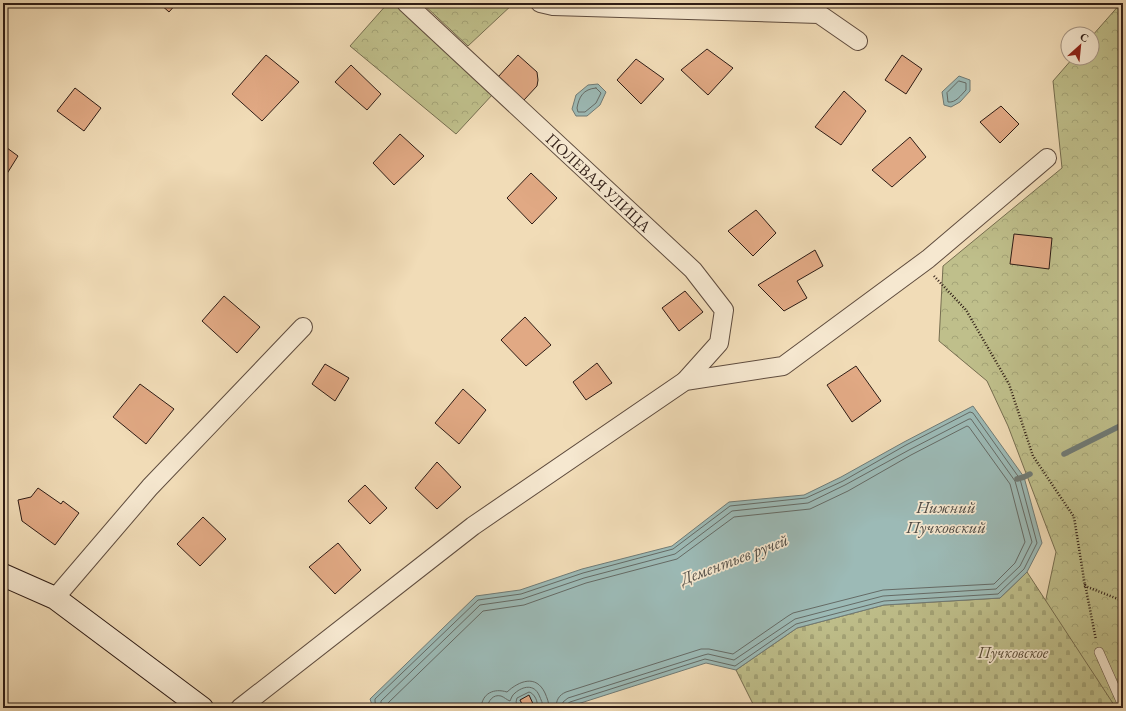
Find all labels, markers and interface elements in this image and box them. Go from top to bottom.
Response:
north arrow [1060,26,1100,66]
text: С [1078,29,1091,45]
street label: ПОЛЕВАЯ УЛИЦА [541,128,656,237]
water label: Нижний Пучковский [905,496,986,538]
water label: Дементьев ручей [675,528,792,590]
park label: Пучковское [977,642,1049,663]

